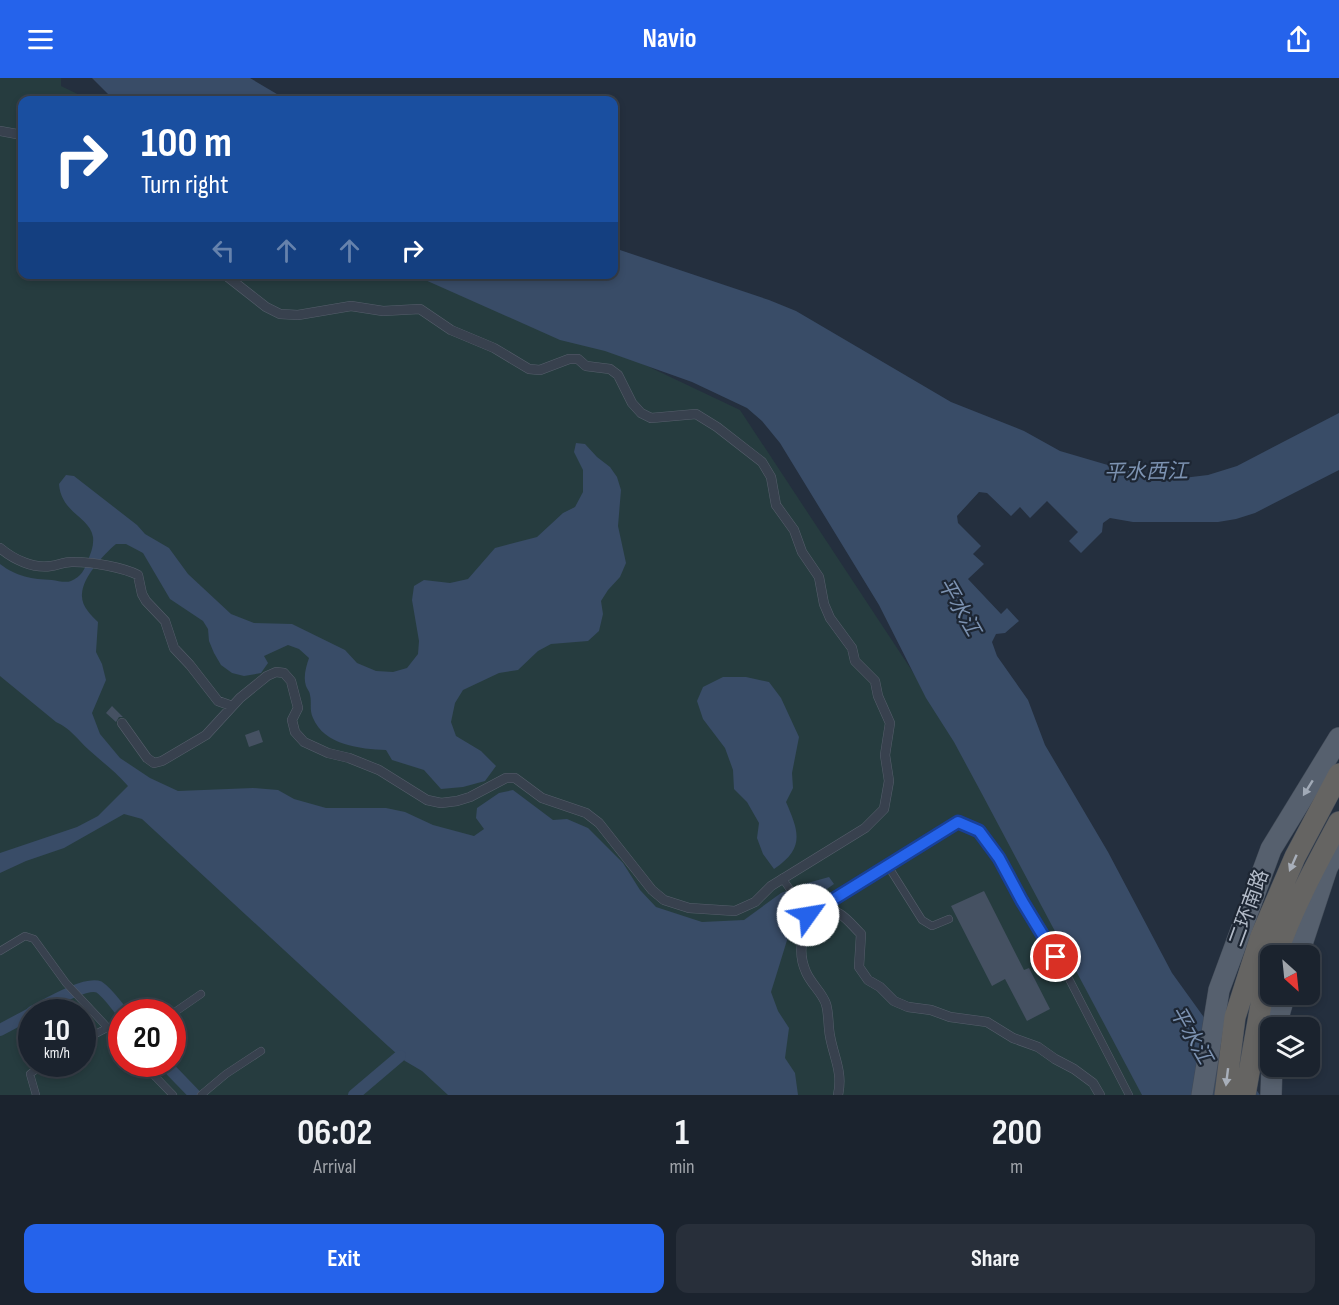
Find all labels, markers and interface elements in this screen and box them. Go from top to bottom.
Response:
icon: menu [24,23,57,56]
text: Navio [643,23,696,55]
icon: share [1282,23,1315,56]
text: 100 m [141,118,232,169]
icon: right [42,120,120,198]
text: Turn right [141,169,228,201]
icon: left [207,234,240,267]
icon: ahead [270,234,303,267]
icon: ahead [333,234,366,267]
icon: right [396,234,429,267]
water label: 平水西江 [1104,459,1190,485]
water label: 平水江 [932,573,987,642]
one-way arrow [1303,780,1314,796]
one-way arrow [1288,855,1297,872]
street label: 二环南路 [1224,866,1274,950]
position arrow [776,883,840,947]
pin [1030,931,1081,982]
icon: arrive [1039,940,1072,973]
north arrow [1260,945,1320,1005]
map controls [1260,945,1320,1077]
speed limit sign: 20 [108,999,186,1077]
water label: 平水江 [1164,1001,1219,1070]
text: 10 [44,1013,70,1049]
button: layers [1260,1017,1320,1077]
text: km/h [44,1044,70,1063]
one-way arrow [1222,1068,1232,1087]
text: 06:02 [297,1112,372,1155]
text: 1 [675,1112,689,1155]
text: 200 [992,1112,1042,1155]
text: Arrival [313,1155,356,1179]
text: min [669,1155,695,1179]
text: m [1010,1155,1023,1179]
button: Exit [24,1224,664,1293]
button: Share [676,1224,1315,1293]

